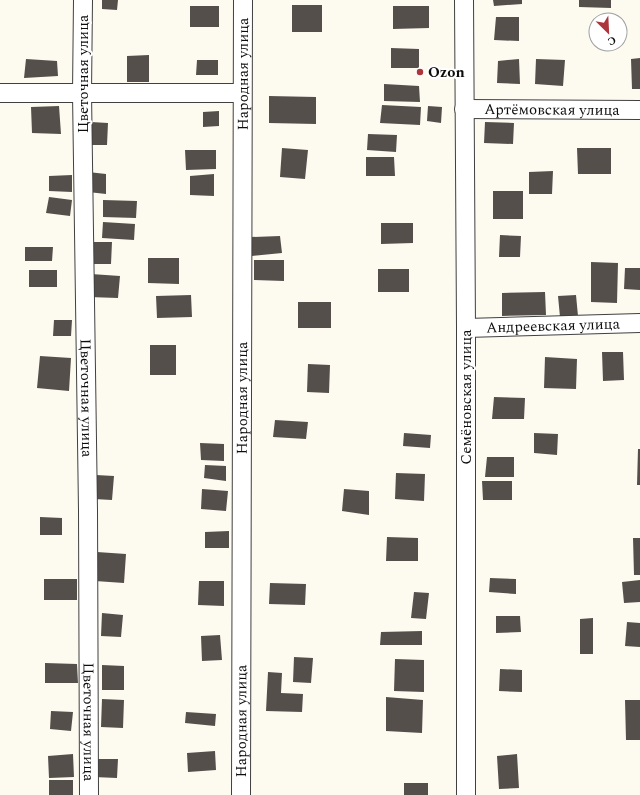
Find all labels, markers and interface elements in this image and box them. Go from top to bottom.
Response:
north arrow [588,12,628,52]
street label: Цветочная улица [72,14,95,133]
street label: Народная улица [232,17,255,130]
text: С [605,31,619,50]
place label: Ozon [428,61,465,84]
marker: Ozon [415,67,425,77]
street label: Артёмовская улица [484,98,620,122]
street label: Андреевская улица [486,313,621,339]
street label: Семёновская улица [455,329,478,465]
street label: Цветочная улица [74,338,98,458]
street label: Народная улица [231,341,254,454]
street label: Цветочная улица [77,663,100,782]
street label: Народная улица [230,664,253,777]

